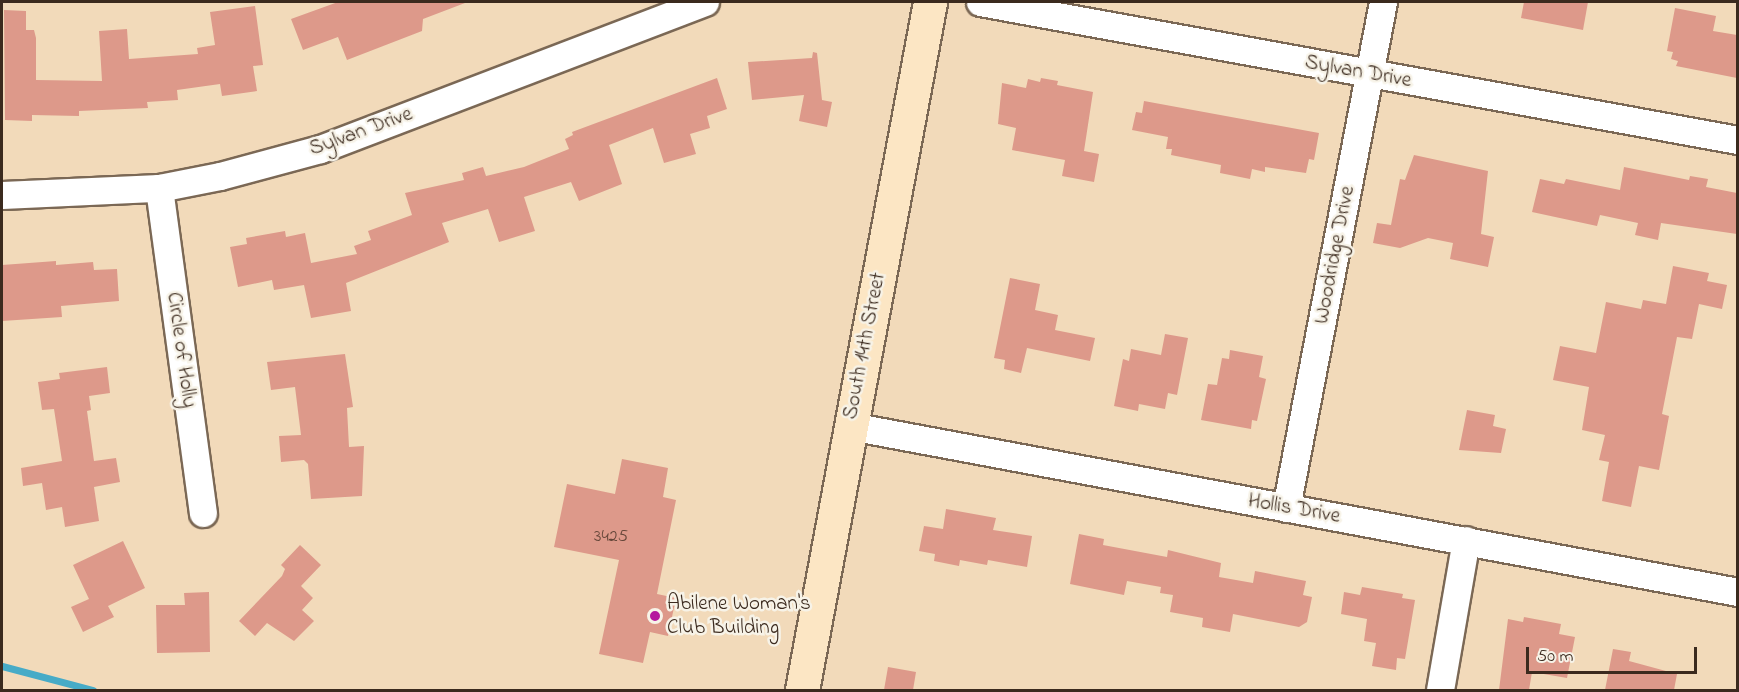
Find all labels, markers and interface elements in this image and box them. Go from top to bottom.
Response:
street label: Sylvan Drive [1303,50,1413,94]
street label: Sylvan Drive [306,102,416,162]
street label: Woodridge Drive [1309,184,1361,326]
street label: South 14th Street [838,270,892,422]
street label: Circle of Holly [160,291,202,409]
street label: Hollis Drive [1246,489,1342,529]
house number: 3425 [594,526,628,548]
place label: Abilene Woman's Club Building [667,591,811,641]
marker: Abilene Woman's Club Building [648,609,662,623]
scale bar [1529,635,1700,673]
text: 50 m [1537,644,1574,670]

